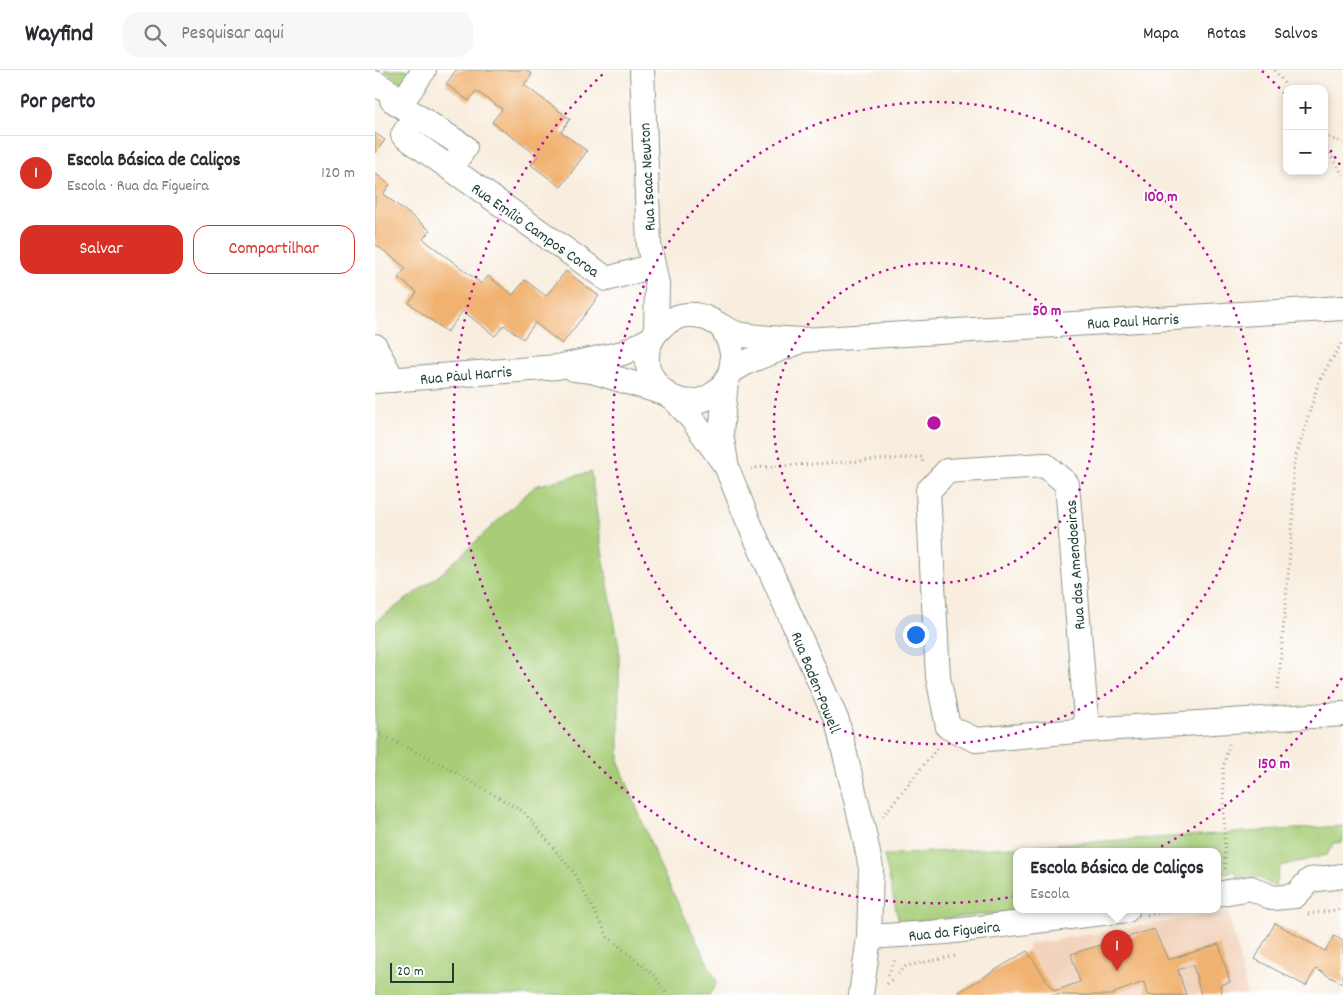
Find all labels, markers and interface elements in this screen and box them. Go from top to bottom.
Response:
search box [123,12,473,57]
text: Wayfind [25,18,93,52]
icon: search [141,21,169,49]
text: Pesquisar aqui [181,21,284,48]
text: Mapa [1143,22,1179,47]
text: Rotas [1207,22,1246,47]
text: Salvos [1274,22,1318,47]
map controls [1283,85,1328,175]
button: + [1283,85,1328,130]
text: Por perto [20,88,95,118]
street label: Rua Isaac Newton [634,122,663,232]
button: − [1283,130,1328,175]
text: Escola Básica de Caliços [67,148,240,175]
text: 1 [34,162,38,185]
text: 120 m [321,162,355,185]
text: Escola · Rua da Figueira [67,175,209,198]
street label: Rua Emílio Campos Coroa [466,178,604,284]
text: 100 m [1144,187,1178,209]
button: Salvar [20,225,183,274]
button: Compartilhar [193,225,355,274]
text: 50 m [1033,301,1061,323]
street label: Rua Paul Harris [1086,309,1180,336]
street label: Rua Paul Harris [419,361,513,392]
centre of rings [925,414,943,432]
street label: Rua das Amendoeiras [1060,499,1093,631]
your location [903,622,929,648]
street label: Rua Baden-Powell [784,629,846,737]
text: 150 m [1258,754,1290,776]
popup [1013,848,1221,913]
text: Escola Básica de Caliços [1030,856,1204,883]
text: Escola [1030,883,1069,906]
street label: Rua da Figueira [907,916,1002,949]
pin: 1 [1101,930,1133,971]
scale bar [390,960,454,983]
text: 20 m [397,962,424,982]

